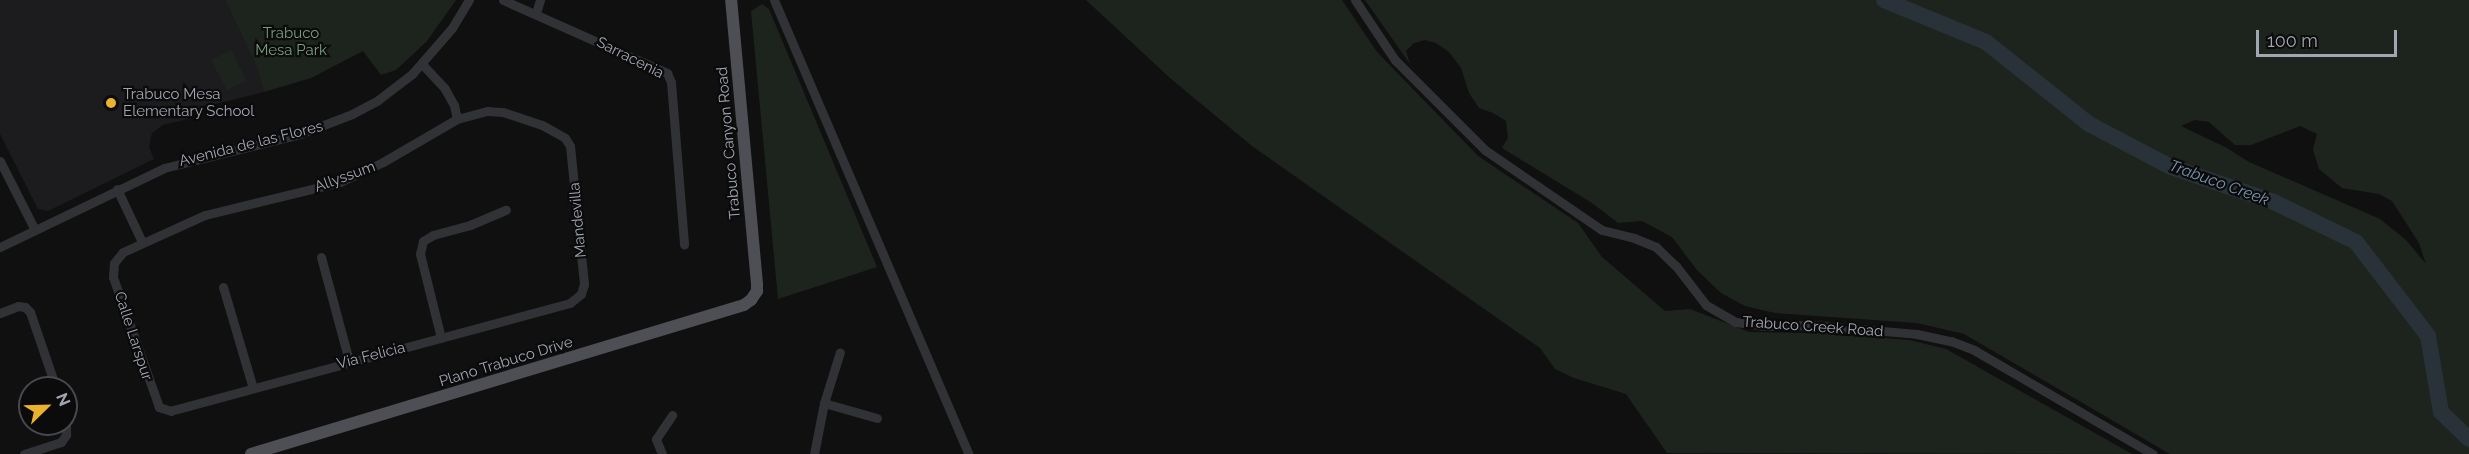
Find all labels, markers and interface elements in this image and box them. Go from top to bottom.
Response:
scale bar [2259,18,2400,56]
park label: Trabuco Mesa Park [255,24,327,59]
text: 100 m [2267,30,2318,51]
street label: Sarracenia [593,33,667,83]
street label: Trabuco Canyon Road [713,66,745,220]
place label: Trabuco Mesa Elementary School [123,85,255,120]
marker: Trabuco Mesa Elementary School [104,96,118,110]
street label: Avenida de las Flores [177,117,325,171]
water label: Trabuco Creek [2167,156,2271,210]
street label: Allyssum [312,158,378,196]
street label: Mandevilla [566,182,590,258]
street label: Calle Larspur [110,289,156,383]
street label: Trabuco Creek Road [1742,313,1884,341]
street label: Plano Trabuco Drive [437,333,575,391]
street label: Via Felicia [335,339,407,373]
north arrow [18,376,78,436]
text: N [52,390,74,409]

